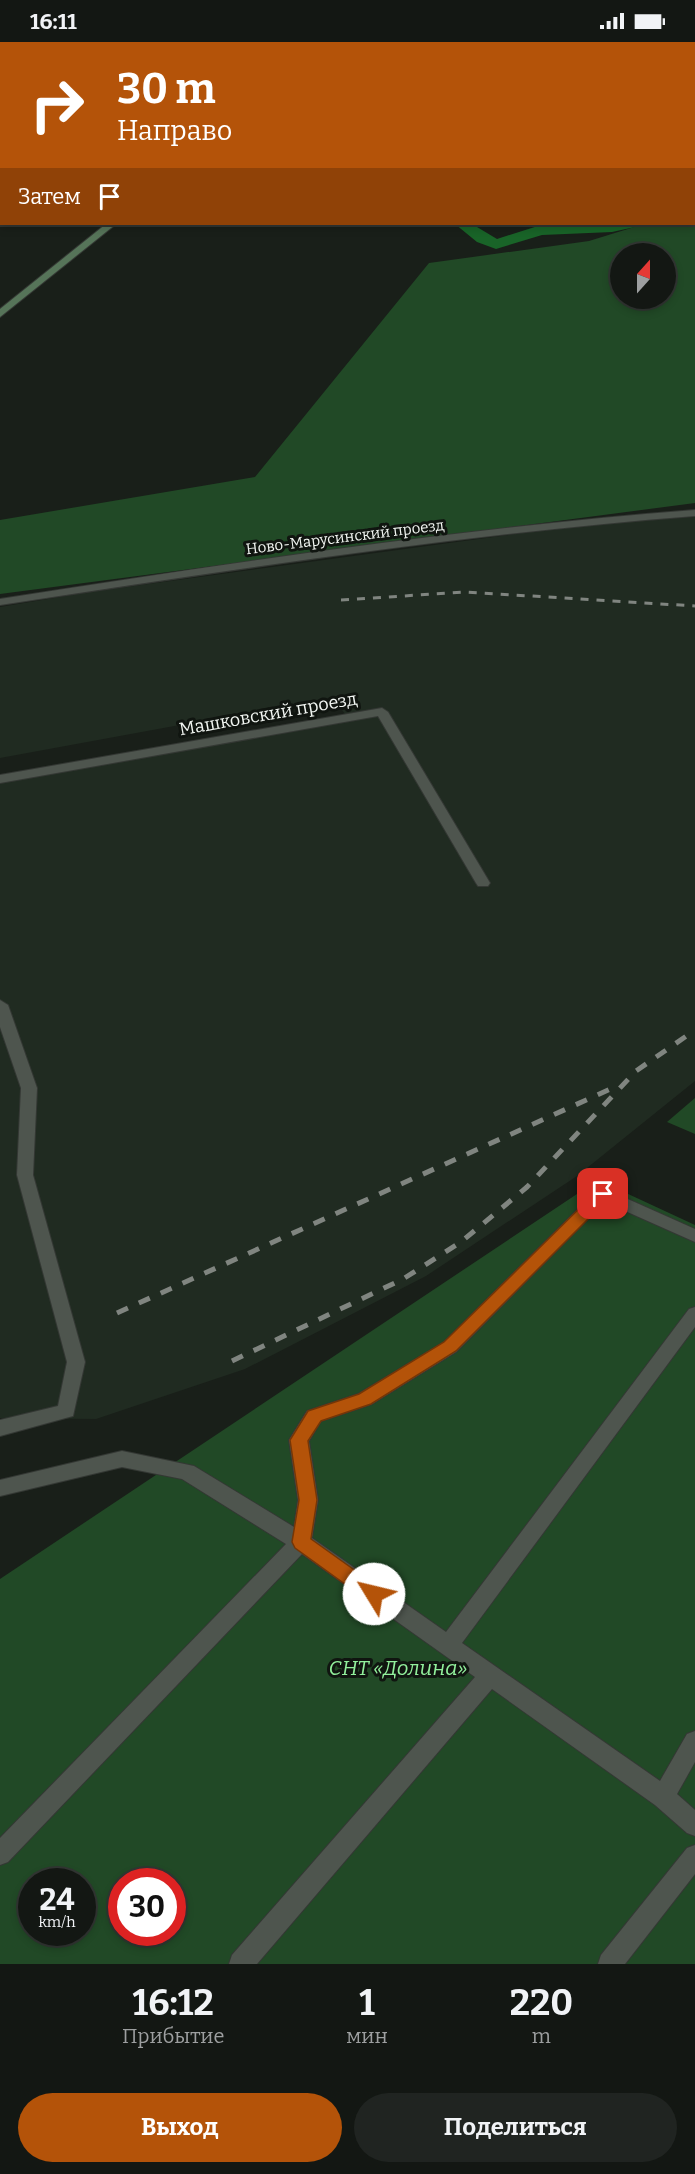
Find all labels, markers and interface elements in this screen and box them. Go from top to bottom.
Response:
text: 16:11 [30,8,77,35]
text: 30 m [117,64,216,114]
icon: right [18,66,96,144]
text: Направо [117,115,232,147]
icon: arrive [93,180,126,213]
text: Затем [18,183,81,210]
north arrow [610,243,676,309]
map controls [610,243,676,309]
street label: Ново-Марусинский проезд [245,516,445,558]
street label: Машковский проезд [177,687,359,741]
pin [577,1168,628,1219]
icon: arrive [586,1177,619,1210]
position arrow [342,1562,406,1626]
park label: СНТ «Долина» [329,1655,467,1681]
speed limit sign: 30 [108,1868,186,1946]
text: 24 [39,1882,75,1918]
text: km/h [38,1913,76,1931]
text: 16:12 [133,1981,214,2025]
text: 1 [359,1981,375,2025]
text: 220 [510,1981,573,2025]
text: Прибытие [122,2024,224,2048]
text: мин [346,2024,388,2048]
text: m [532,2024,551,2048]
button: Выход [18,2093,342,2162]
button: Поделиться [354,2093,677,2162]

